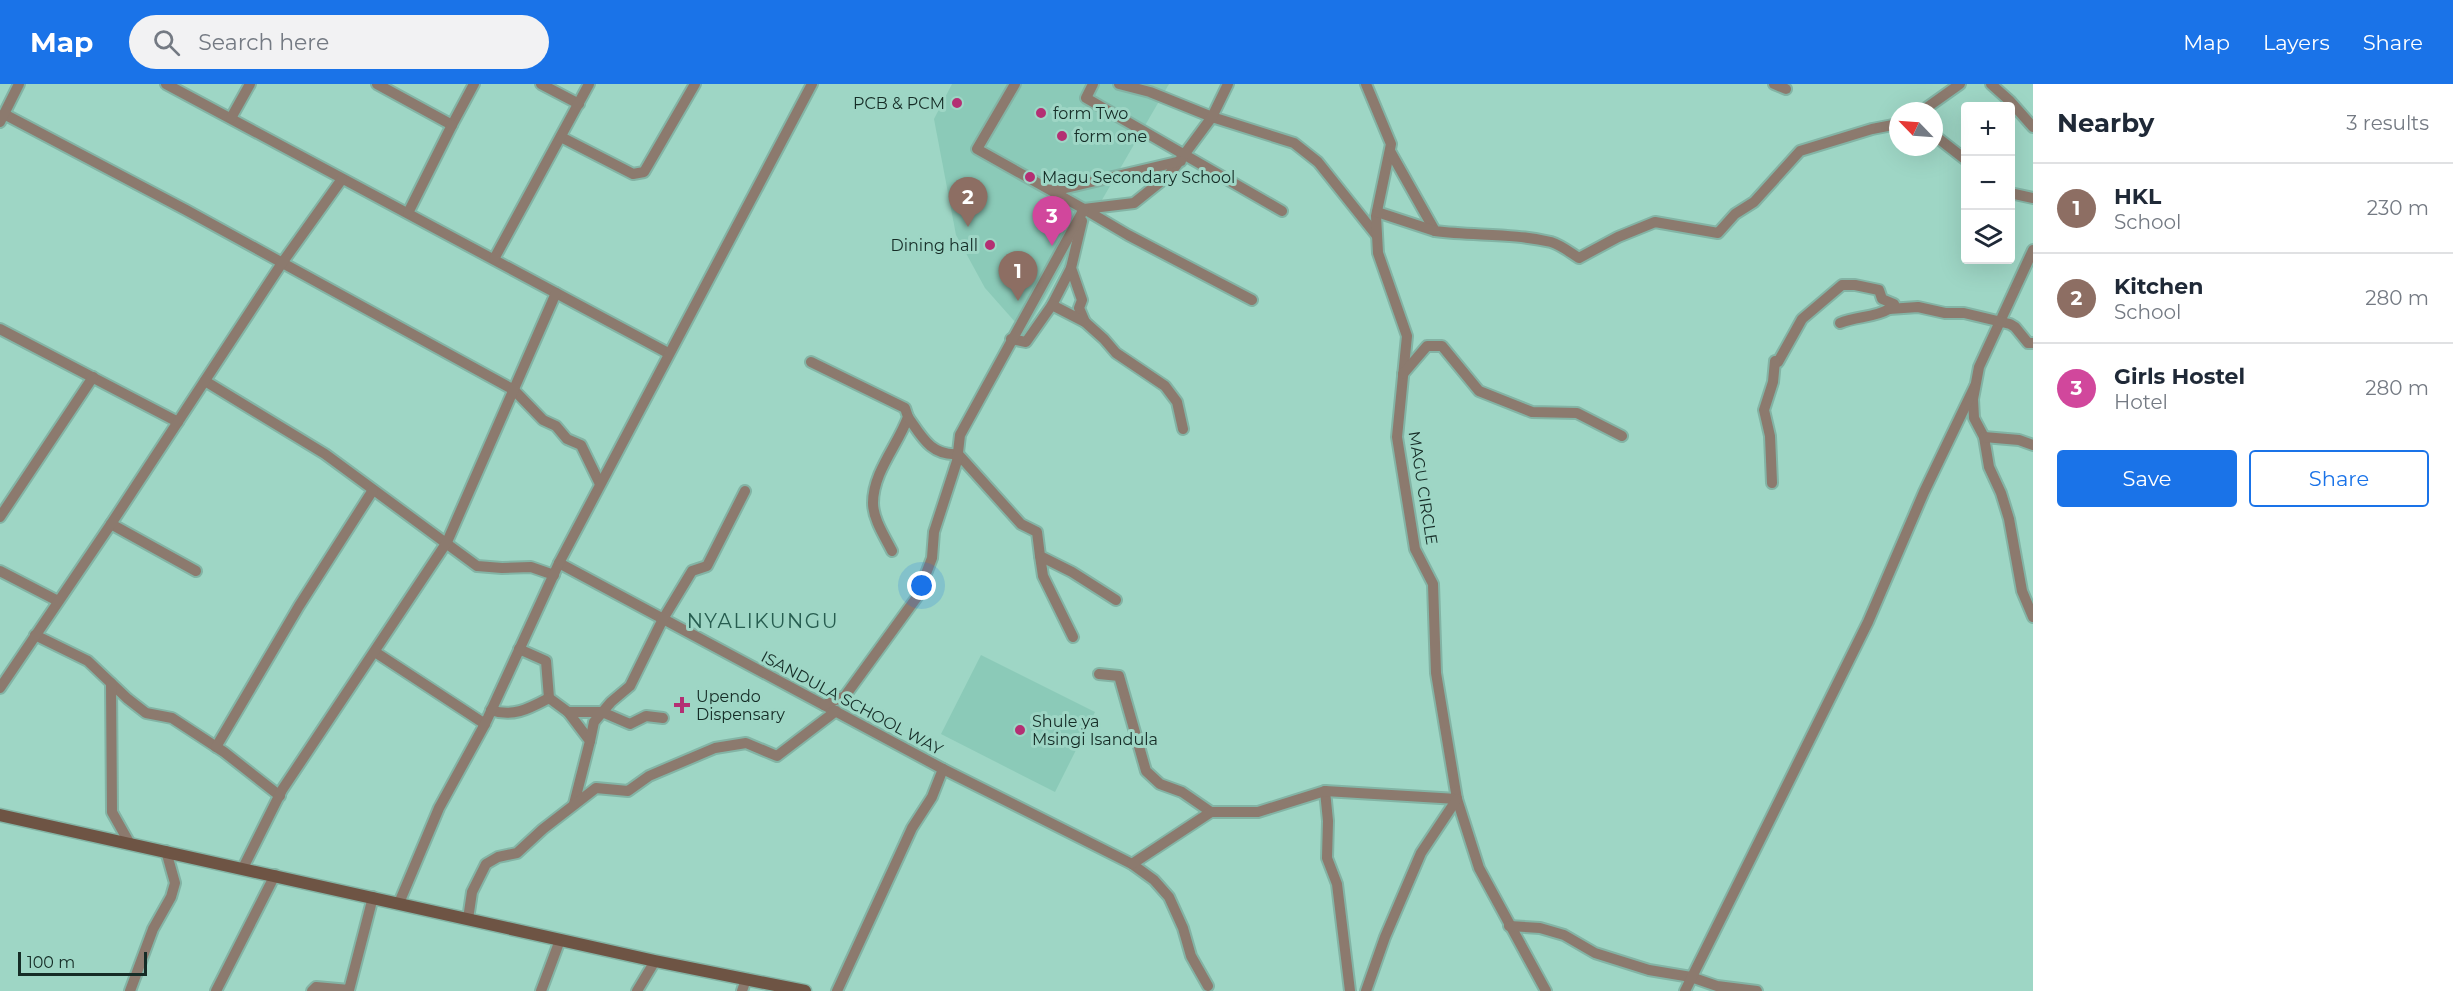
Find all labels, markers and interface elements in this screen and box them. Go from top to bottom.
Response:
search box [129,15,549,69]
text: Map [30,25,93,59]
icon: search [150,26,183,59]
text: Search here [198,29,329,56]
text: Map [2183,30,2230,55]
text: Layers [2263,30,2330,55]
text: Share [2363,30,2423,55]
place label: PCB & PCM [853,94,945,113]
marker: PCB & PCM [950,96,964,110]
north arrow [1889,102,1943,156]
map controls [1961,102,2015,264]
button: + [1961,102,2015,156]
place label: form Two [1053,104,1128,123]
marker: form Two [1034,106,1048,120]
text: Nearby [2057,107,2154,139]
text: 3 results [2346,111,2429,135]
place label: form one [1074,127,1147,146]
marker: form one [1055,129,1069,143]
button: − [1961,156,2015,210]
place label: Magu Secondary School [1042,168,1235,187]
marker: Magu Secondary School [1023,170,1037,184]
pin: 2 [948,178,988,227]
text: HKL [2114,183,2161,210]
pin: 3 [1032,196,1072,246]
text: 1 [2073,196,2080,220]
text: 230 m [2367,196,2429,220]
button: layers [1961,210,2015,264]
text: School [2114,210,2181,234]
place label: Dining hall [891,236,978,255]
marker: Dining hall [983,238,997,252]
pin: 1 [998,252,1038,301]
text: Kitchen [2114,273,2203,300]
text: 2 [2071,286,2082,310]
text: 280 m [2365,286,2429,310]
text: School [2114,300,2181,324]
text: Girls Hostel [2114,363,2245,390]
text: 3 [2071,376,2082,400]
text: 280 m [2365,376,2429,400]
text: Hotel [2114,390,2168,414]
street label: MAGU CIRCLE [1405,430,1441,546]
button: Save [2057,450,2237,507]
button: Share [2249,450,2429,507]
your location [907,571,936,600]
district label: NYALIKUNGU [687,609,839,633]
street label: ISANDULA SCHOOL WAY [758,647,947,759]
place label: Upendo Dispensary [696,687,785,724]
marker: Upendo Dispensary [673,696,691,714]
place label: Shule ya Msingi Isandula [1032,712,1158,749]
marker: Shule ya Msingi Isandula [1013,723,1027,737]
scale bar [18,949,147,976]
text: 100 m [27,953,75,972]

